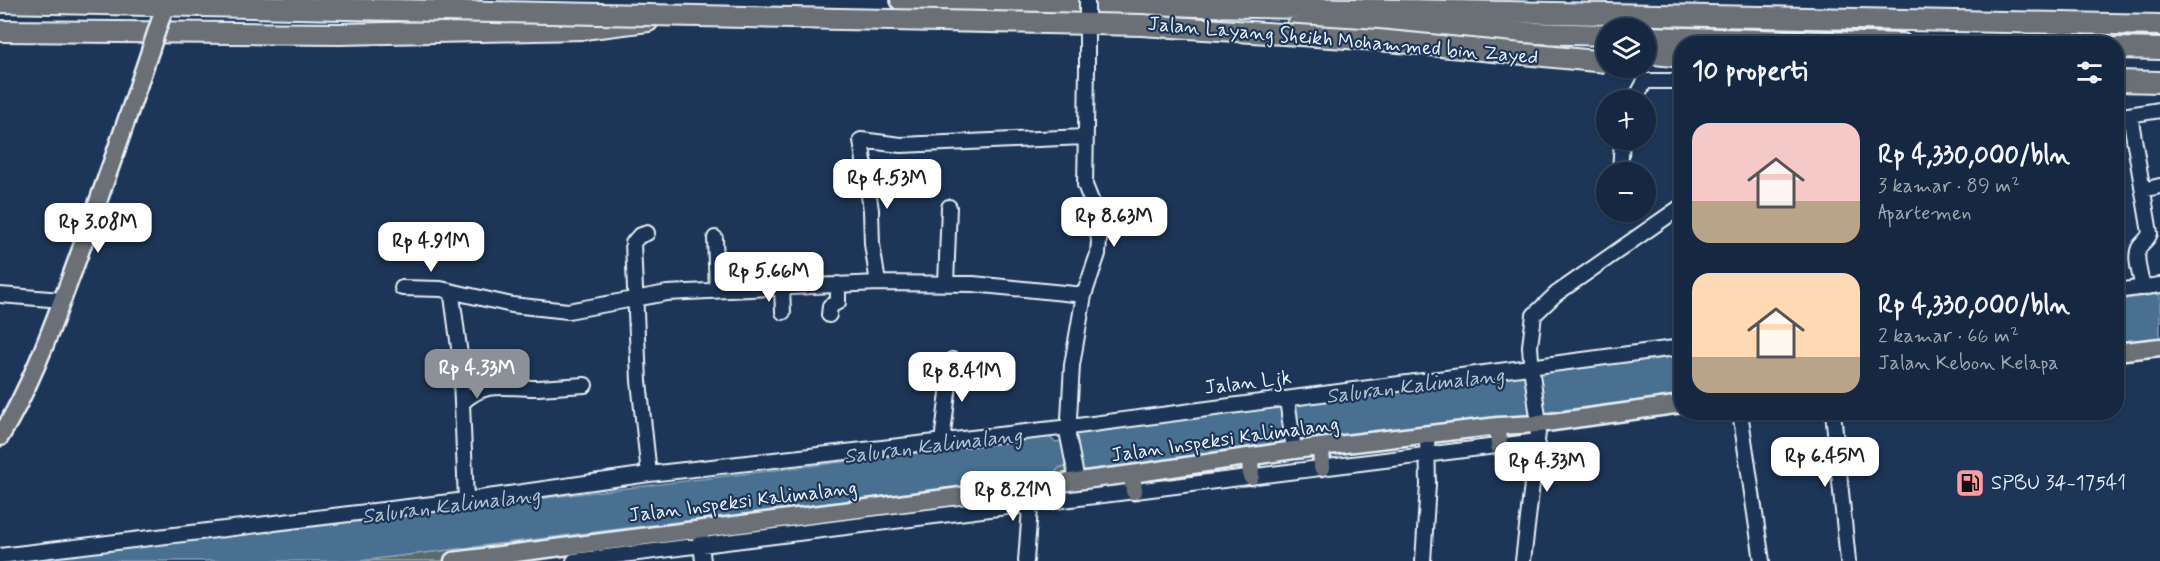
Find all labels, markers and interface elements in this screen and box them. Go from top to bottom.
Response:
street label: Jalan Layang Sheikh Mohammed bin Zayed [1147,10,1539,72]
map controls [1596,18,1656,222]
button: layers [1596,18,1656,78]
text: 10 properti [1692,55,1808,89]
icon: filters [2073,56,2106,89]
button: + [1596,90,1656,150]
text: Rp 4,330,000/bln [1878,139,2070,173]
icon: home [1740,147,1812,219]
pin: Rp 4.53M [825,159,949,210]
button: − [1596,162,1656,222]
text: Rp 4.53M [847,165,927,192]
text: 3 kamar · 89 m² [1878,173,2020,200]
pin: Rp 8.63M [1052,197,1176,248]
text: Apartemen [1878,200,1971,227]
pin: Rp 3.08M [36,203,160,254]
text: Rp 8.63M [1075,203,1153,230]
text: Rp 3.08M [59,209,137,236]
pin: Rp 4.91M [369,222,493,273]
text: Rp 4.91M [392,228,470,255]
pin: Rp 5.66M [707,252,831,303]
text: Rp 5.66M [729,258,809,285]
text: Rp 4,330,000/bln [1878,289,2070,323]
icon: home [1740,297,1812,369]
text: 2 kamar · 66 m² [1878,323,2019,350]
pin: Rp 4.33M [415,349,539,400]
text: Jalan Kebon Kelapa [1878,350,2059,377]
pin: Rp 8.41M [900,352,1024,403]
text: Rp 4.33M [439,355,515,382]
text: Rp 8.41M [922,358,1002,385]
water label: Saluran Kalimalang [1324,361,1507,411]
street label: Jalan Ljk [1203,364,1293,402]
street label: Jalan Inspeksi Kalimalang [1109,411,1341,469]
water label: Saluran Kalimalang [842,421,1025,471]
pin: Rp 6.45M [1763,437,1887,488]
pin: Rp 4.33M [1485,442,1609,493]
text: Rp 6.45M [1785,443,1865,470]
text: Rp 4.33M [1509,448,1585,475]
fuel station icon: SPBU 34-17541 [1954,467,1986,499]
place label: SPBU 34-17541 [1991,470,2126,497]
pin: Rp 8.21M [951,471,1075,522]
street label: Jalan Inspeksi Kalimalang [627,475,859,529]
text: Rp 8.21M [974,477,1052,504]
water label: Saluran Kalimalang [360,481,543,531]

